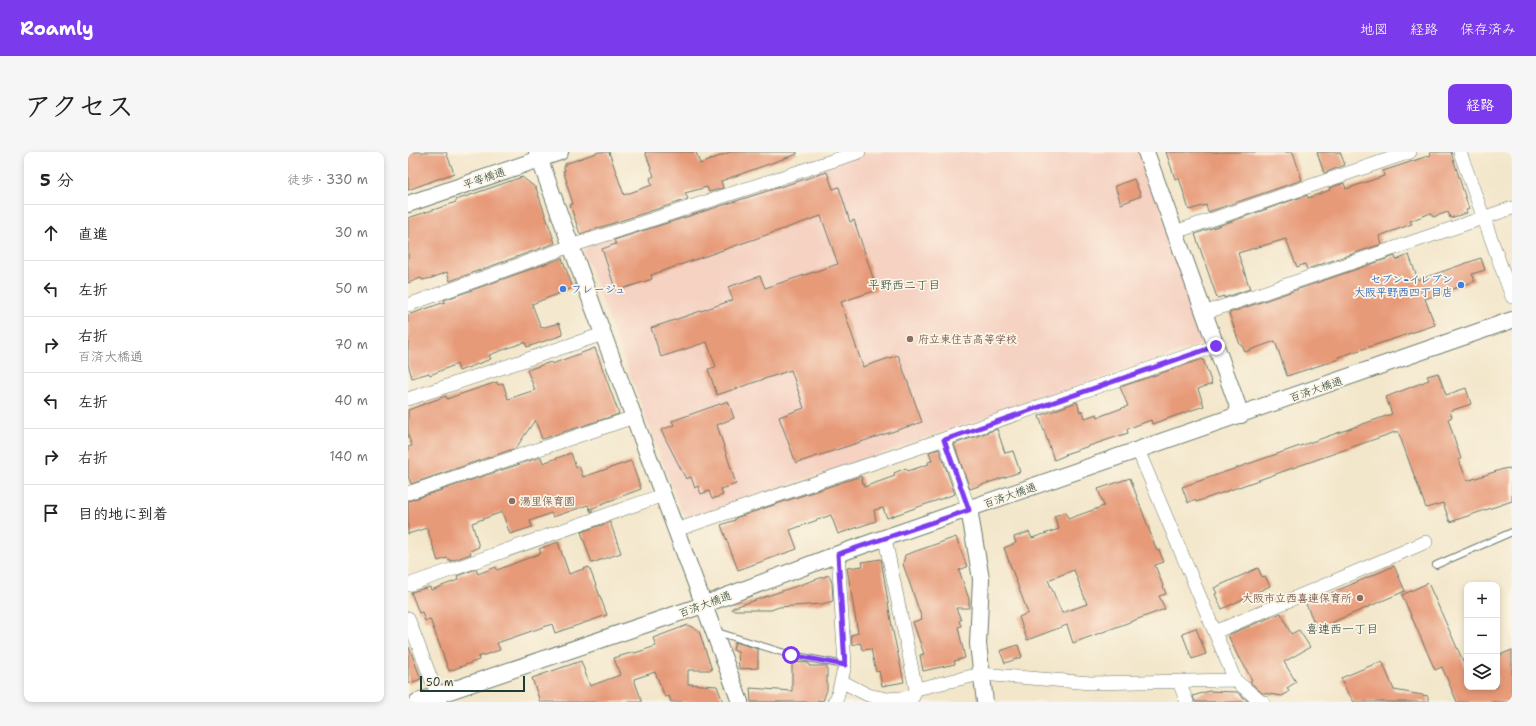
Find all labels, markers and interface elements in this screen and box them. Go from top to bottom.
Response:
text: Roamly [20,16,94,41]
text: 地図 [1360,20,1388,38]
text: 経路 [1410,20,1438,38]
text: 保存済み [1460,20,1516,38]
button: 経路 [1448,84,1512,124]
text: アクセス [24,87,134,125]
street label: 平等橋通 [461,164,507,193]
text: 5 分 [40,169,73,191]
text: 徒歩 · 330 m [288,171,368,188]
icon: ahead [40,222,62,244]
text: 直進 [78,224,108,244]
text: 30 m [334,224,368,241]
place label: セブン-イレブン 大阪平野西四丁目店 [1354,272,1453,300]
district label: 平野西二丁目 [868,277,940,293]
icon: left [40,278,62,300]
text: 左折 [78,280,108,300]
text: 50 m [335,280,368,297]
marker: セブン-イレブン 大阪平野西四丁目店 [1456,280,1466,290]
place label: フレージュ [571,282,626,297]
marker: フレージュ [558,284,568,294]
text: 右折 [78,326,108,346]
place label: 府立東住吉高等学校 [918,332,1017,347]
icon: right [40,334,62,356]
marker: 府立東住吉高等学校 [905,334,915,344]
text: 70 m [334,336,368,353]
route end [1207,337,1225,355]
text: 百済大橋通 [78,348,143,365]
street label: 百済大橋通 [1288,373,1345,406]
icon: left [40,390,62,412]
text: 左折 [78,392,108,412]
text: 40 m [334,392,368,409]
icon: right [40,446,62,468]
text: 右折 [78,448,108,468]
text: 140 m [329,448,368,465]
street label: 百済大橋通 [982,479,1039,512]
place label: 湯里保育園 [520,494,575,509]
marker: 湯里保育園 [507,496,517,506]
icon: arrive [40,502,62,524]
text: 目的地に到着 [78,504,168,524]
map controls [1464,582,1500,690]
button: + [1464,582,1500,618]
street label: 百済大橋通 [677,588,734,621]
place label: 大阪市立西喜連保育所 [1242,591,1352,606]
marker: 大阪市立西喜連保育所 [1355,593,1365,603]
button: − [1464,618,1500,654]
district label: 喜連西一丁目 [1306,621,1378,637]
route start [782,646,800,664]
button: layers [1464,654,1500,690]
scale bar [420,674,525,693]
text: 50 m [426,675,454,690]

